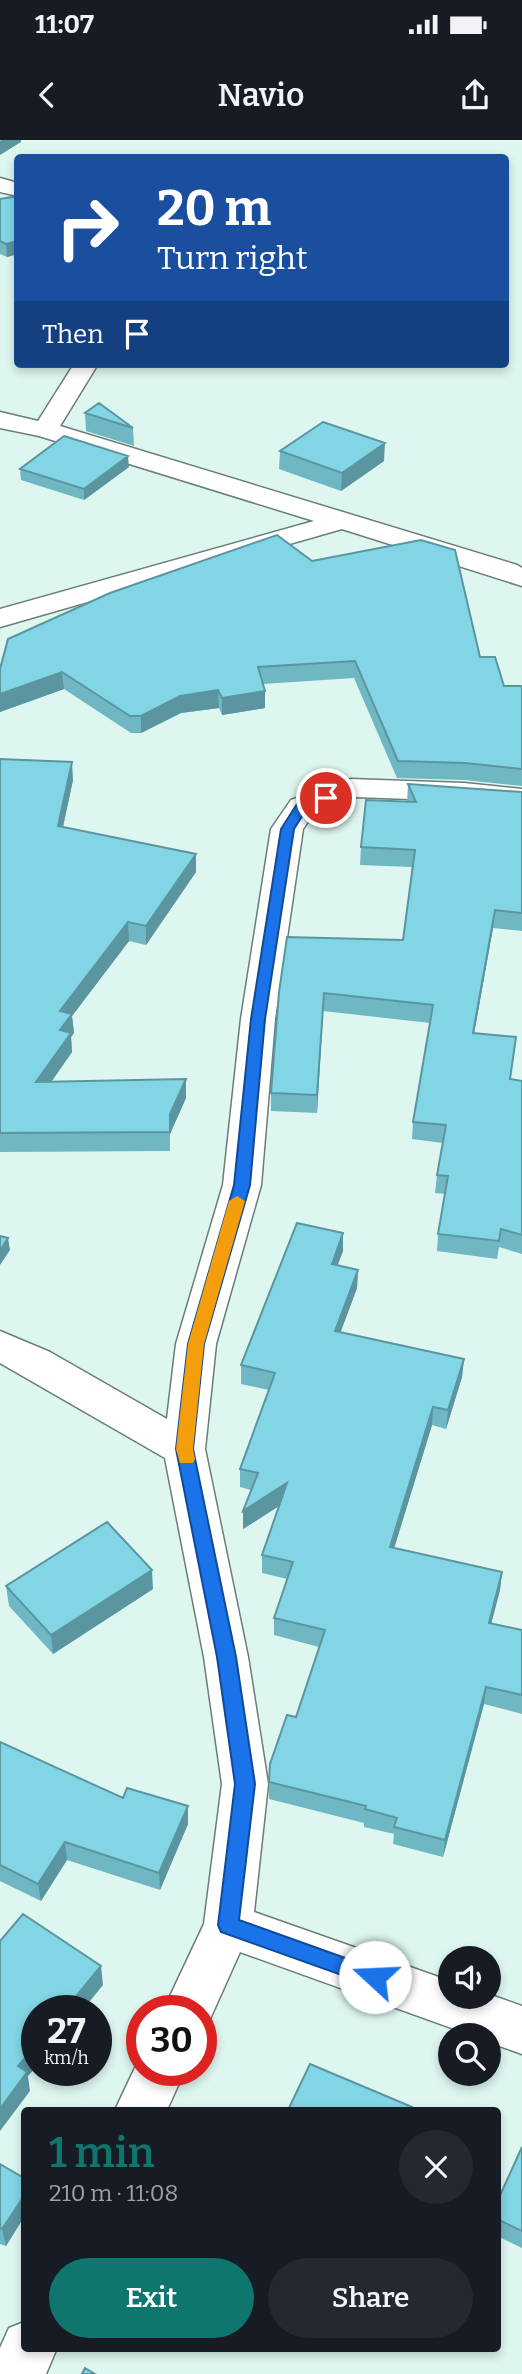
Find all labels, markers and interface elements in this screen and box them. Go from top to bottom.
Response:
text: 11:07 [35,9,94,40]
icon: back [28,76,66,114]
text: Navio [218,76,304,114]
icon: share [456,76,494,114]
text: 20 m [157,179,271,238]
icon: right [42,182,133,273]
text: Turn right [157,239,308,277]
icon: arrive [118,315,156,353]
text: Then [42,319,104,350]
pin [296,768,356,828]
icon: arrive [307,779,345,817]
position arrow [338,1940,412,2014]
map controls [438,1946,501,2086]
button: sound [438,1946,501,2009]
speed limit sign: 30 [126,1995,217,2086]
text: 27 [47,2010,86,2052]
button: search [438,2023,501,2086]
text: km/h [44,2047,89,2069]
text: 1 min [49,2128,155,2178]
button: close [399,2130,473,2204]
text: 210 m · 11:08 [49,2179,178,2207]
button: Exit [49,2258,254,2338]
button: Share [268,2258,473,2338]

